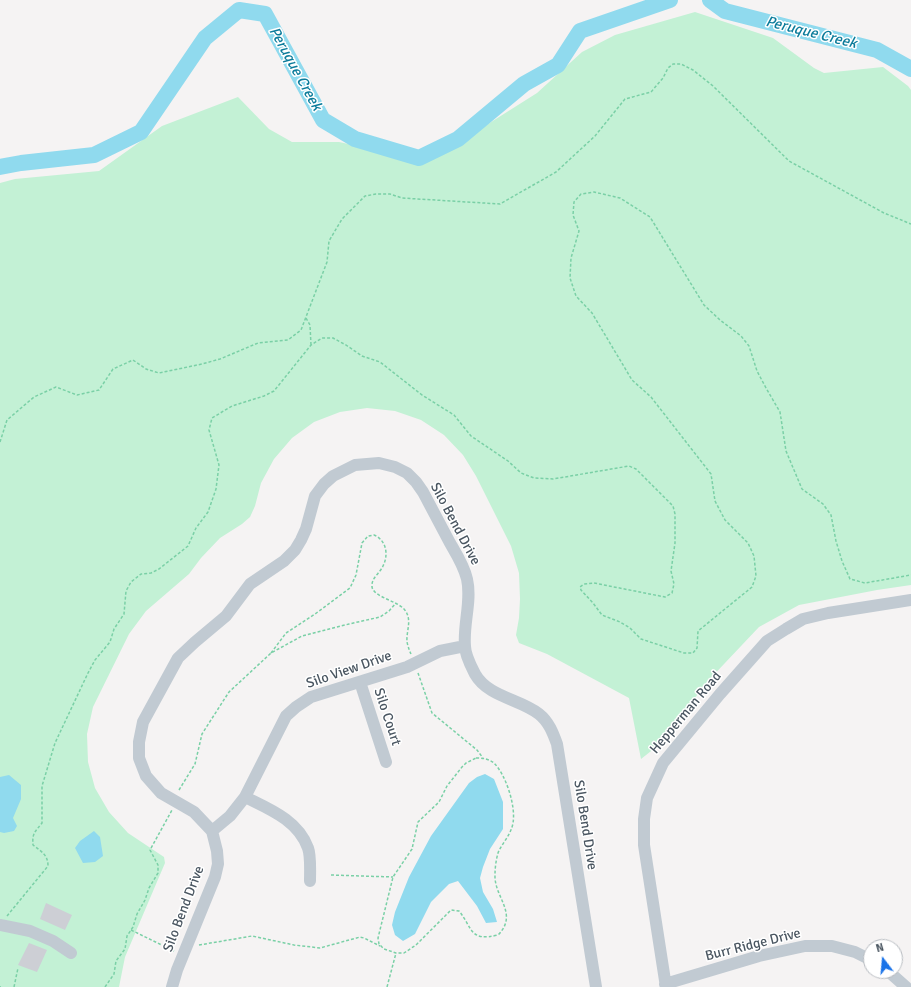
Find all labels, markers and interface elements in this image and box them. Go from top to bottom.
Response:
water label: Peruque Creek [764,13,858,53]
water label: Peruque Creek [265,24,325,114]
street label: Silo Bend Drive [426,480,484,568]
street label: Silo View Drive [304,648,394,692]
street label: Hepperman Road [647,668,725,758]
street label: Silo Court [370,686,404,748]
street label: Silo Bend Drive [570,779,600,871]
street label: Silo Bend Drive [160,864,208,954]
street label: Burr Ridge Drive [703,925,803,965]
north arrow [863,939,903,979]
text: N [874,941,885,955]

